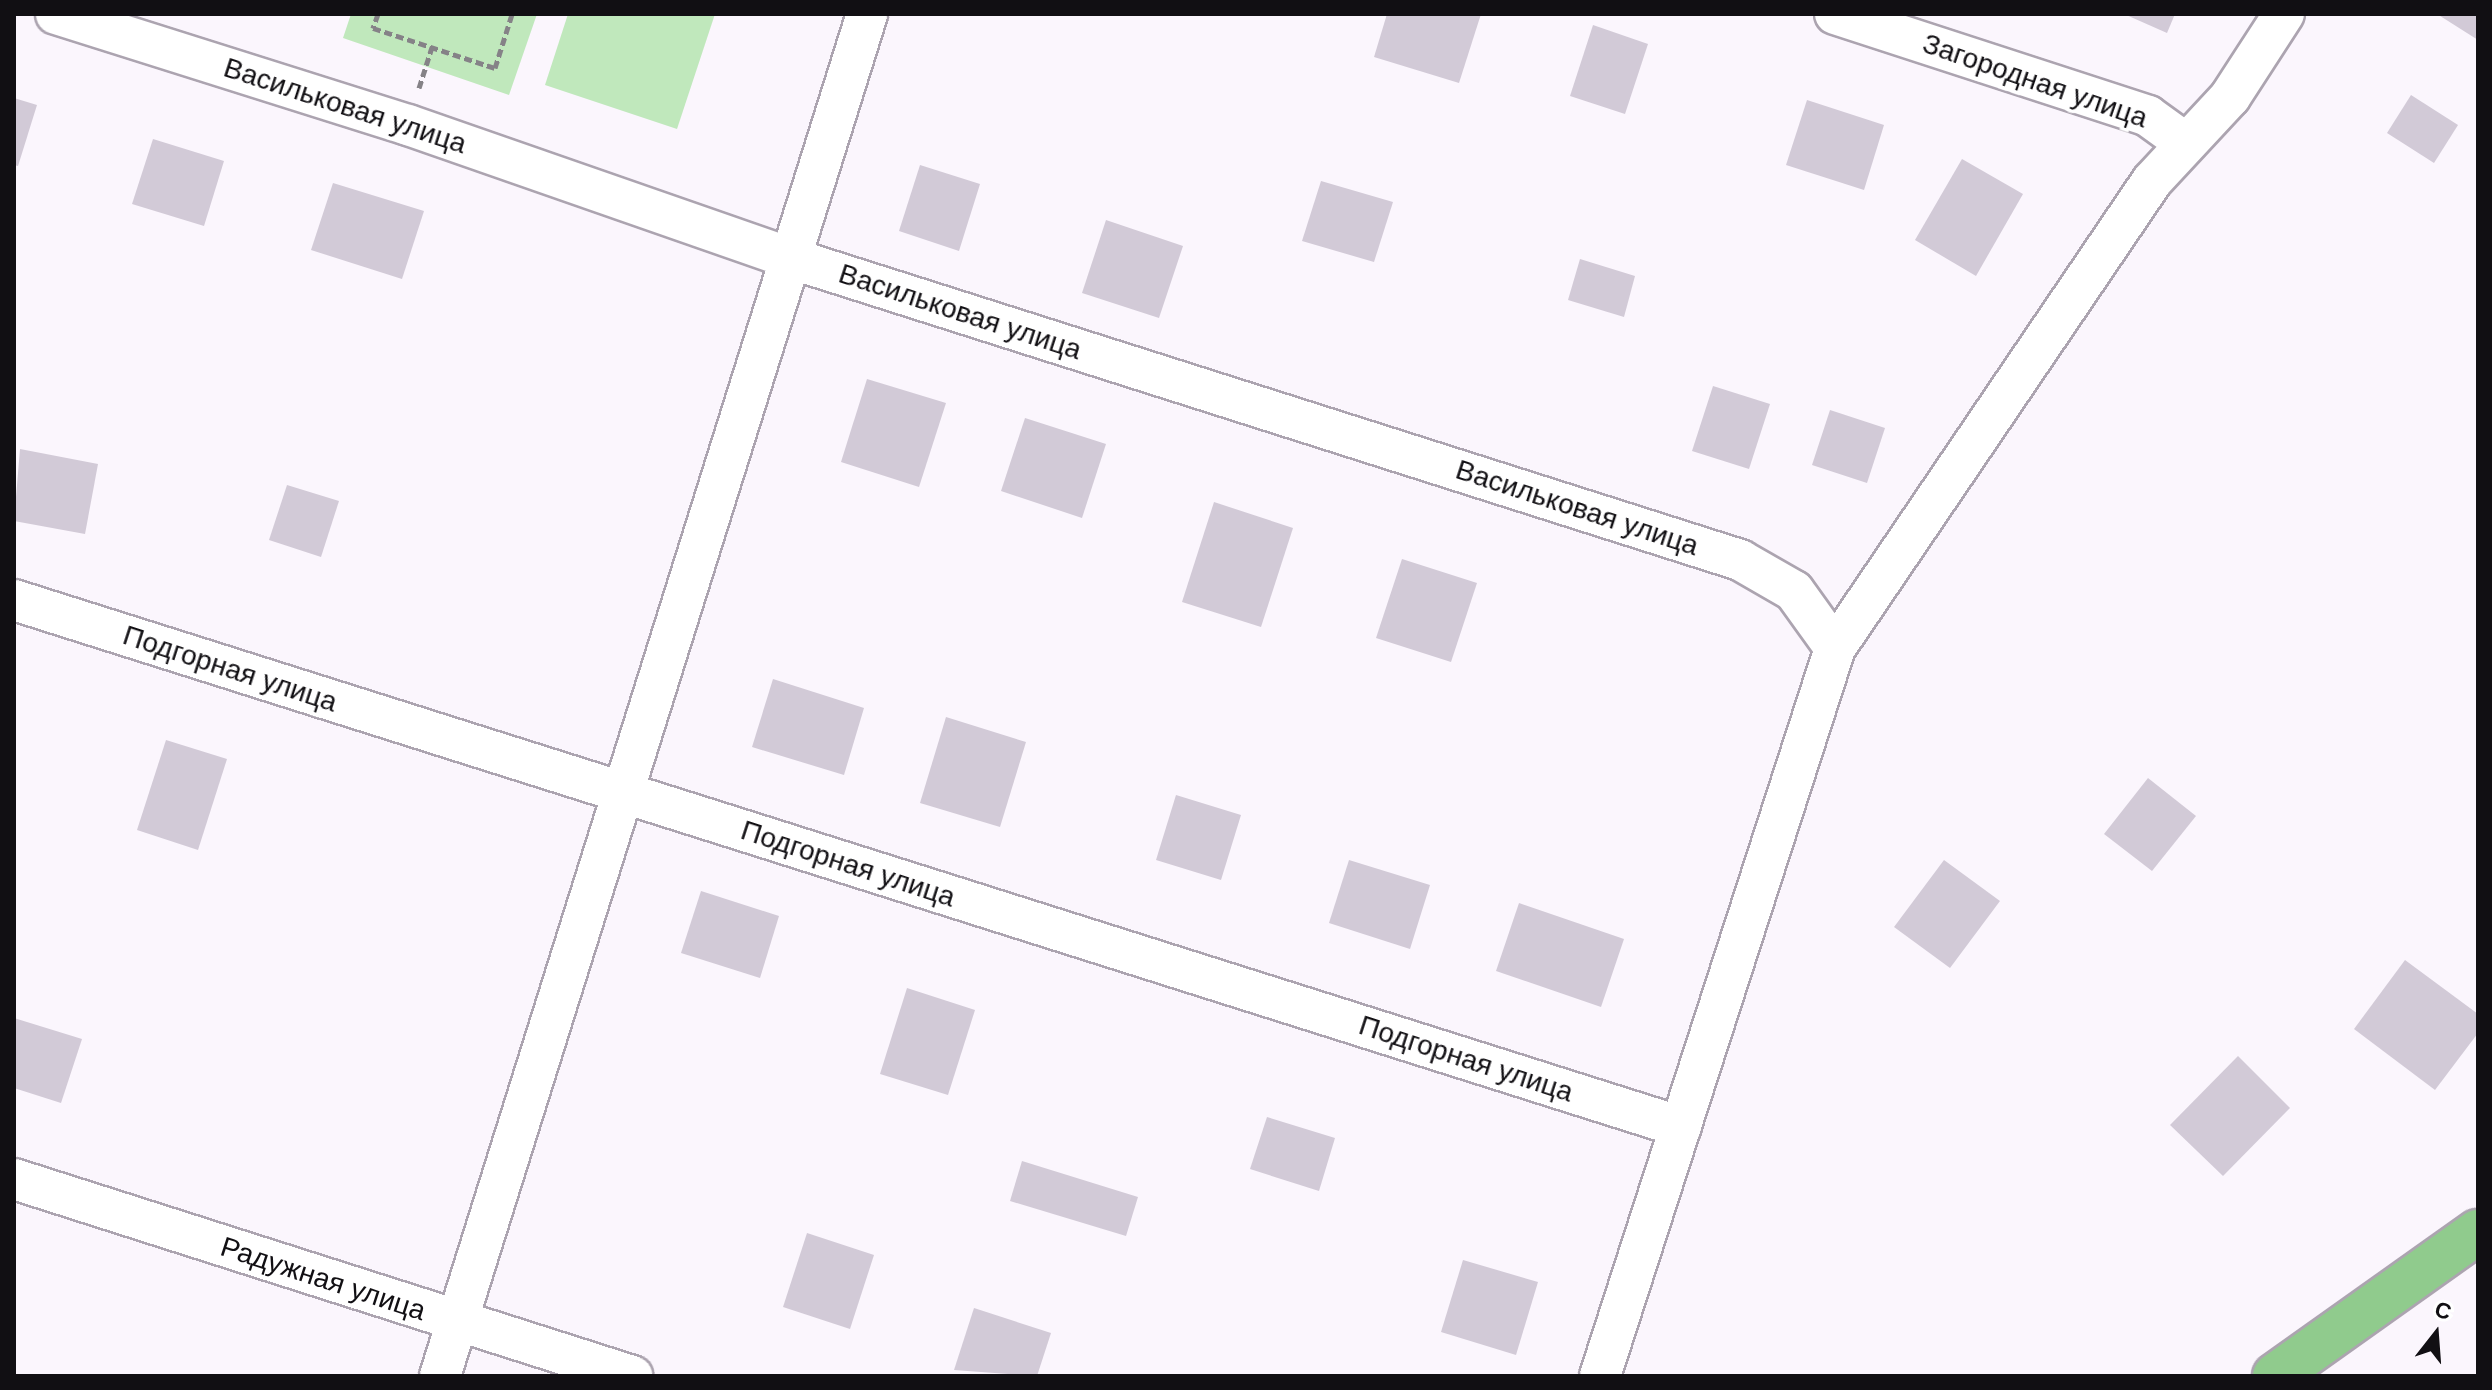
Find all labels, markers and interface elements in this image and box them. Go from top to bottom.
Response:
street label: Загородная улица [1918,27,2152,135]
street label: Васильковая улица [220,51,470,161]
street label: Васильковая улица [835,257,1085,367]
street label: Васильковая улица [1452,453,1702,563]
street label: Подгорная улица [119,619,341,719]
street label: Подгорная улица [737,814,959,914]
street label: Подгорная улица [1355,1009,1577,1109]
street label: Радужная улица [216,1230,430,1328]
north arrow [2396,1294,2476,1374]
text: С [2432,1296,2454,1325]

